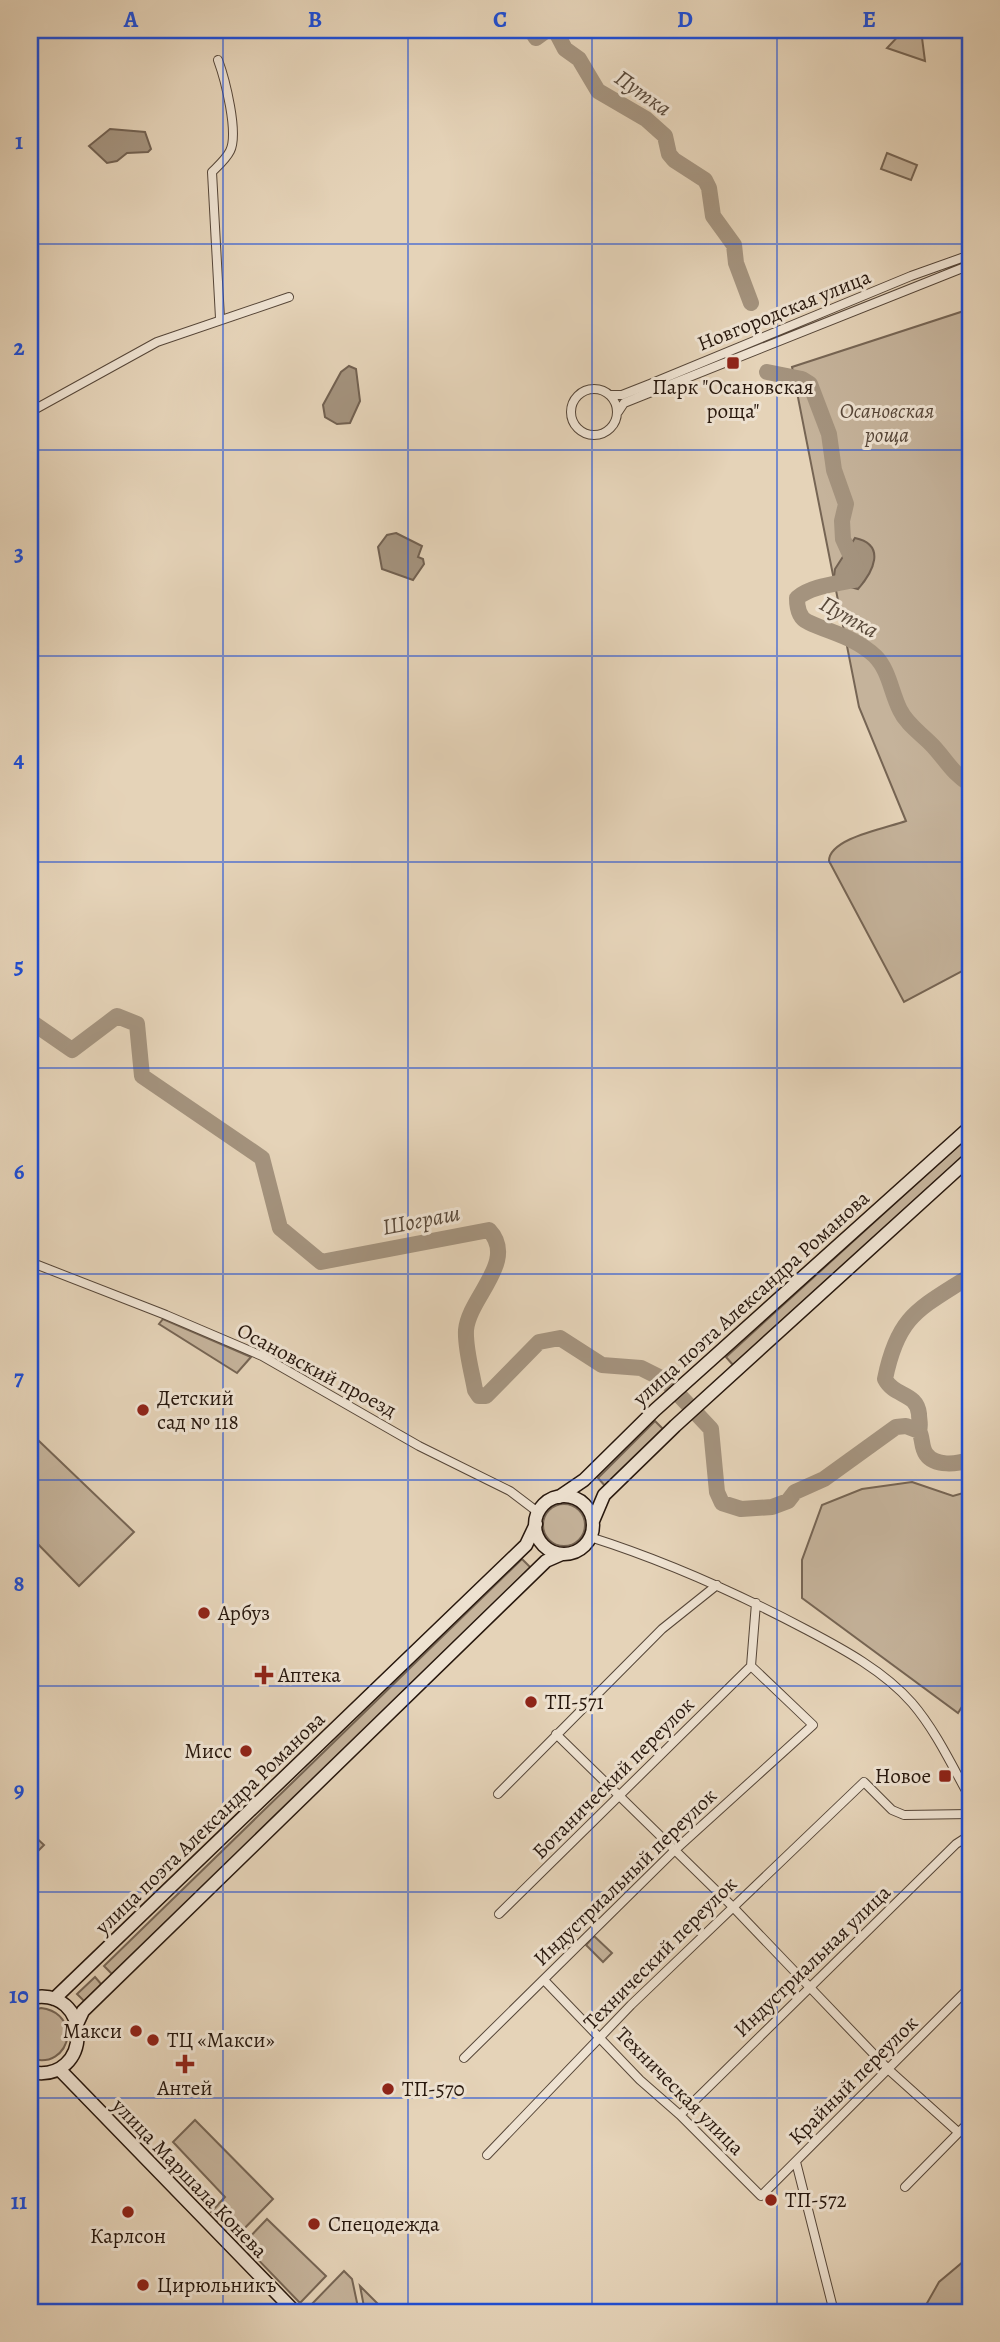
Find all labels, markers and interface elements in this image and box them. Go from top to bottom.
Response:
text: A [123,4,139,35]
text: B [308,4,322,35]
text: C [493,4,507,35]
text: D [677,4,693,35]
text: E [862,4,876,35]
water label: Путка [608,62,678,124]
text: 1 [15,126,23,157]
street label: Новгородская улица [693,262,875,358]
text: 2 [13,332,25,363]
marker: Парк "Осановская роща" [725,355,741,371]
place label: Парк "Осановская роща" [652,373,814,425]
park label: Осановская роща [840,397,934,449]
text: 3 [14,538,24,569]
water label: Путка [814,588,884,646]
text: 4 [14,744,25,775]
text: 5 [14,950,24,981]
text: 6 [14,1156,25,1187]
street label: улица поэта Александра Романова [626,1184,876,1413]
water label: Шограш [379,1197,463,1243]
street label: Осановский проезд [232,1316,402,1424]
text: 7 [14,1362,24,1393]
place label: Детский сад № 118 [157,1384,239,1436]
marker: Детский сад № 118 [135,1402,151,1418]
text: 8 [13,1568,25,1599]
place label: Арбуз [217,1599,270,1627]
marker: Арбуз [196,1605,212,1621]
place label: Аптека [277,1661,341,1689]
marker: Аптека [256,1667,272,1683]
place label: ТП-571 [545,1688,604,1716]
street label: Ботанический переулок [526,1691,700,1865]
marker: ТП-571 [523,1694,539,1710]
street label: улица поэта Александра Романова [88,1705,331,1941]
place label: Мисс [184,1737,232,1765]
marker: Мисс [238,1743,254,1759]
place label: Новое [875,1762,931,1790]
marker: Новое [937,1768,953,1784]
text: 9 [14,1774,24,1805]
street label: Индустриальный переулок [527,1782,723,1972]
street label: Технический переулок [577,1870,743,2036]
street label: Индустриальная улица [727,1878,897,2043]
text: 10 [9,1980,29,2011]
street label: Крайный переулок [782,2009,924,2151]
place label: Макси [63,2017,122,2045]
street label: Техническая улица [610,2021,751,2162]
marker: Макси [128,2023,144,2039]
place label: ТЦ «Макси» [167,2026,275,2054]
marker: ТЦ «Макси» [145,2032,161,2048]
marker: Антей [177,2056,193,2072]
place label: Антей [156,2074,213,2102]
place label: ТП-570 [402,2075,465,2103]
marker: ТП-570 [380,2081,396,2097]
street label: улица Маршала Конева [106,2091,274,2264]
text: 11 [11,2186,27,2217]
place label: ТП-572 [785,2186,847,2214]
marker: ТП-572 [763,2192,779,2208]
marker: Карлсон [120,2204,136,2220]
place label: Спецодежда [328,2210,440,2238]
marker: Спецодежда [306,2216,322,2232]
place label: Карлсон [90,2222,166,2250]
place label: Цирюльникъ [157,2271,277,2299]
marker: Цирюльникъ [135,2277,151,2293]

